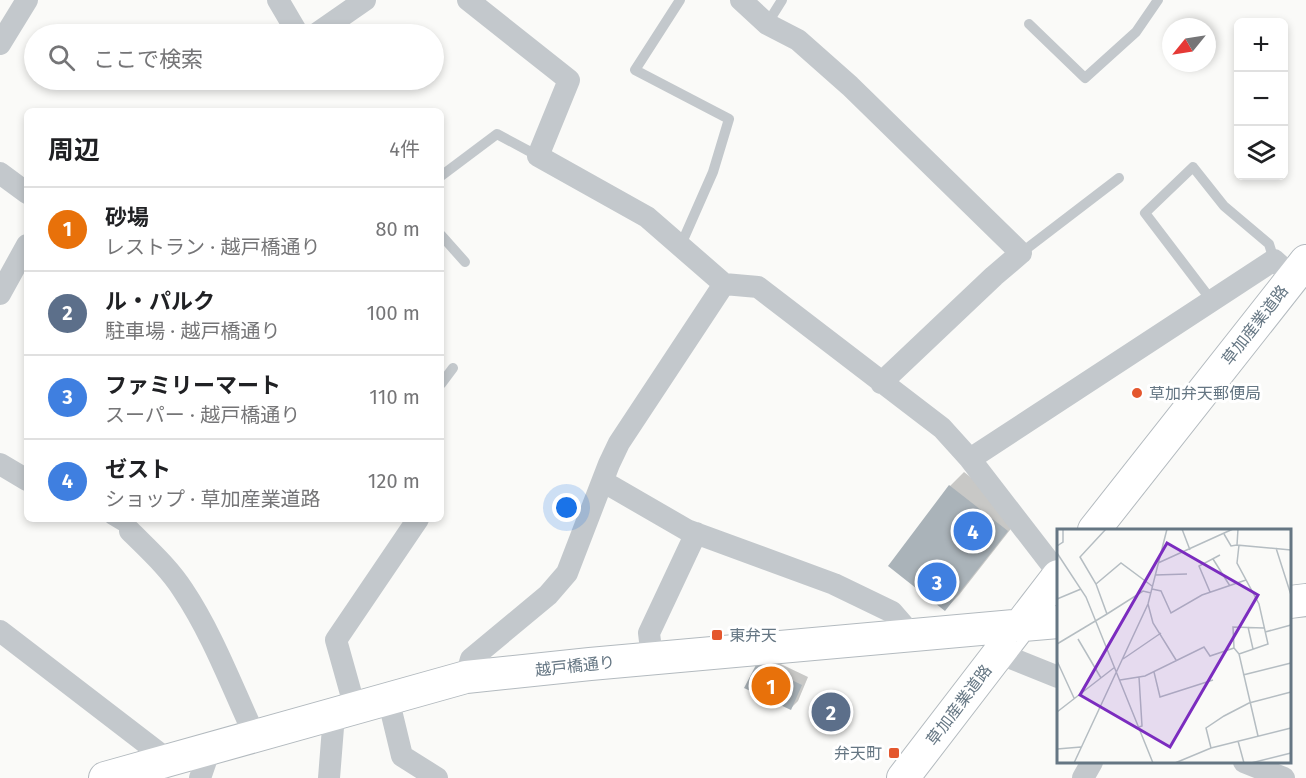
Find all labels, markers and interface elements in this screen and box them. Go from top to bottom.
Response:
north arrow [1162,18,1216,72]
map controls [1234,18,1288,180]
button: + [1234,18,1288,72]
search box [24,24,444,90]
icon: search [45,41,78,74]
text: ここで検索 [93,46,203,73]
button: − [1234,72,1288,126]
button: layers [1234,126,1288,180]
text: 周辺 [48,135,100,166]
text: 4件 [389,137,420,161]
text: 砂場 [105,204,149,231]
text: 1 [63,217,72,241]
text: 80 m [375,217,420,241]
text: レストラン · 越戸橋通り [105,235,320,259]
street label: 草加産業道路 [1218,281,1292,369]
text: ル・パルク [105,288,215,315]
text: 2 [62,301,73,325]
text: 100 m [367,301,420,325]
text: 駐車場 · 越戸橋通り [105,319,280,343]
text: ファミリーマート [105,372,281,399]
place label: 草加弁天郵便局 [1149,384,1261,403]
text: 3 [62,385,73,409]
text: 110 m [369,385,420,409]
marker: 草加弁天郵便局 [1130,386,1144,400]
text: スーパー · 越戸橋通り [105,403,300,427]
text: ゼスト [105,456,171,483]
text: 4 [62,469,73,493]
text: 120 m [368,469,420,493]
text: ショップ · 草加産業道路 [105,487,320,511]
your location [552,493,581,522]
pin: 4 [954,508,992,554]
inset map [1057,529,1291,763]
pin: 3 [918,560,956,604]
place label: 東弁天 [729,626,777,645]
marker: 東弁天 [710,628,724,642]
street label: 越戸橋通り [534,652,616,680]
street label: 草加産業道路 [923,661,995,749]
pin: 1 [752,664,790,708]
pin: 2 [812,690,850,734]
place label: 弁天町 [834,744,882,763]
marker: 弁天町 [887,746,901,760]

